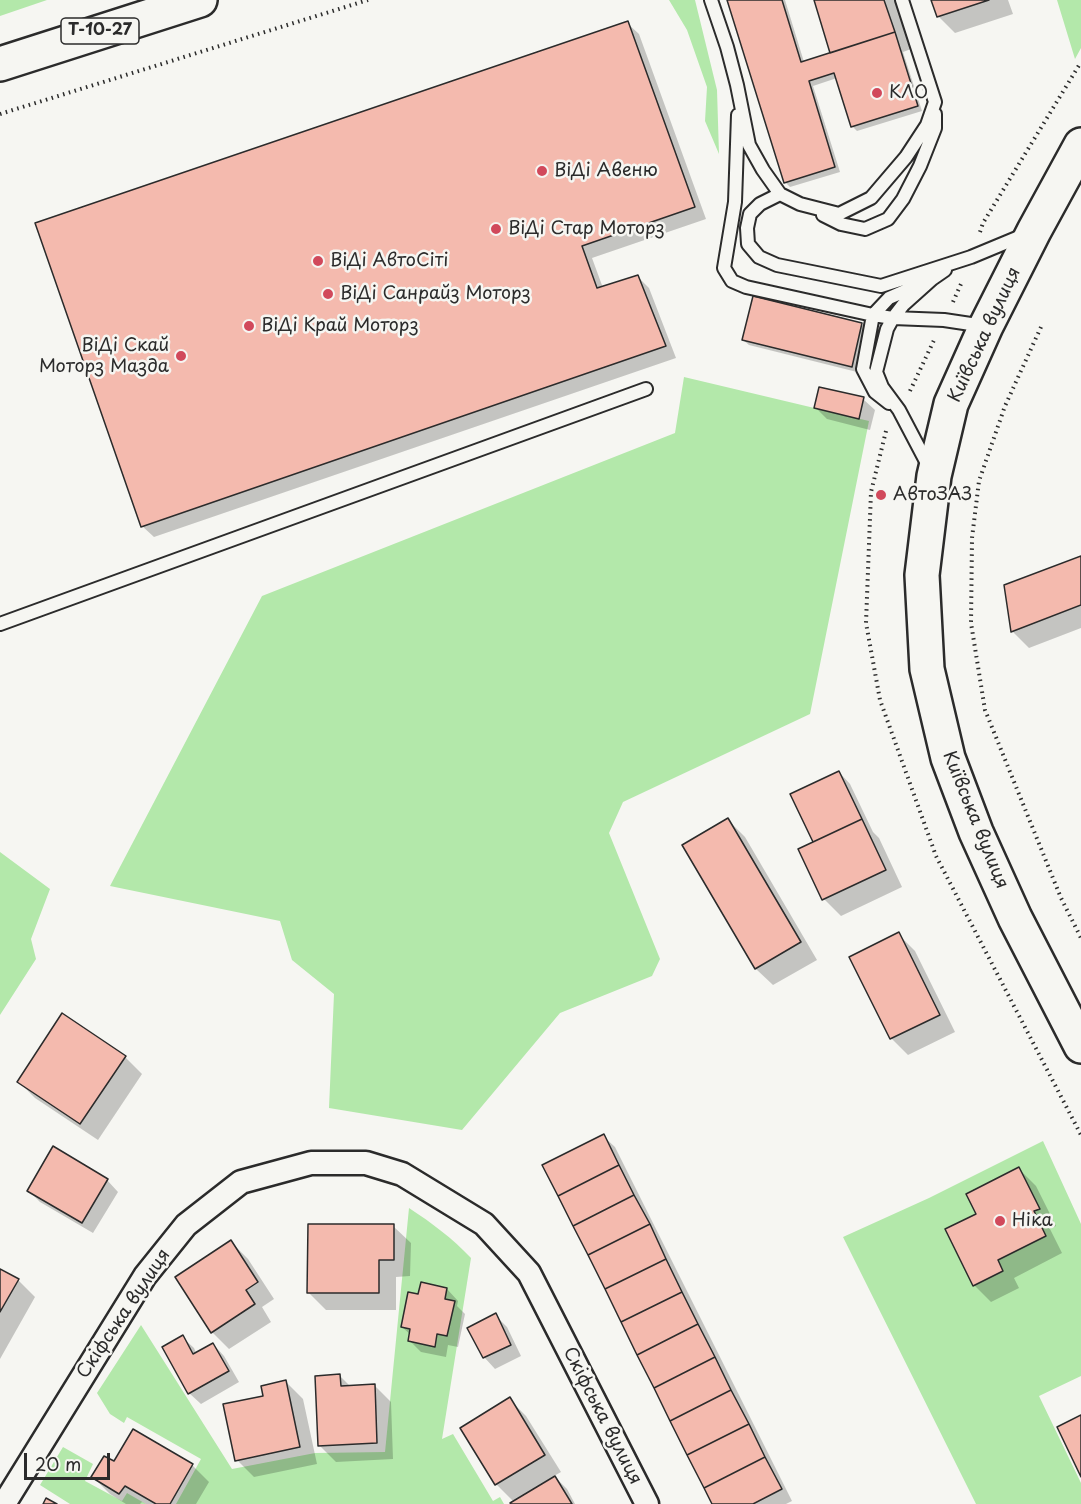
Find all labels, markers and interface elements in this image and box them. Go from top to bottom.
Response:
road number: Т-10-27 [61,18,139,44]
place label: КЛО [889,82,928,104]
marker: КЛО [870,86,884,100]
place label: ВіДі Авеню [554,160,658,182]
marker: ВіДі Авеню [535,164,549,178]
place label: ВіДі Стар Моторз [508,218,665,240]
marker: ВіДі Стар Моторз [489,222,503,236]
place label: ВіДі АвтоСіті [330,250,449,272]
marker: ВіДі АвтоСіті [311,254,325,268]
street label: Київська вулиця [944,264,1026,406]
place label: ВіДі Санрайз Моторз [340,283,531,305]
marker: ВіДі Санрайз Моторз [321,287,335,301]
place label: ВіДі Край Моторз [261,315,419,337]
marker: ВіДі Край Моторз [242,319,256,333]
place label: ВіДі Скай Моторз Мазда [39,335,169,378]
marker: ВіДі Скай Моторз Мазда [174,349,188,363]
place label: АвтоЗАЗ [893,484,972,506]
marker: АвтоЗАЗ [874,488,888,502]
street label: Київська вулиця [938,748,1012,892]
place label: Ніка [1012,1210,1053,1232]
marker: Ніка [993,1214,1007,1228]
street label: Скіфська вулиця [73,1245,175,1383]
street label: Скіфська вулиця [558,1344,646,1488]
scale bar [27,1441,112,1479]
text: 20 m [35,1450,81,1477]

